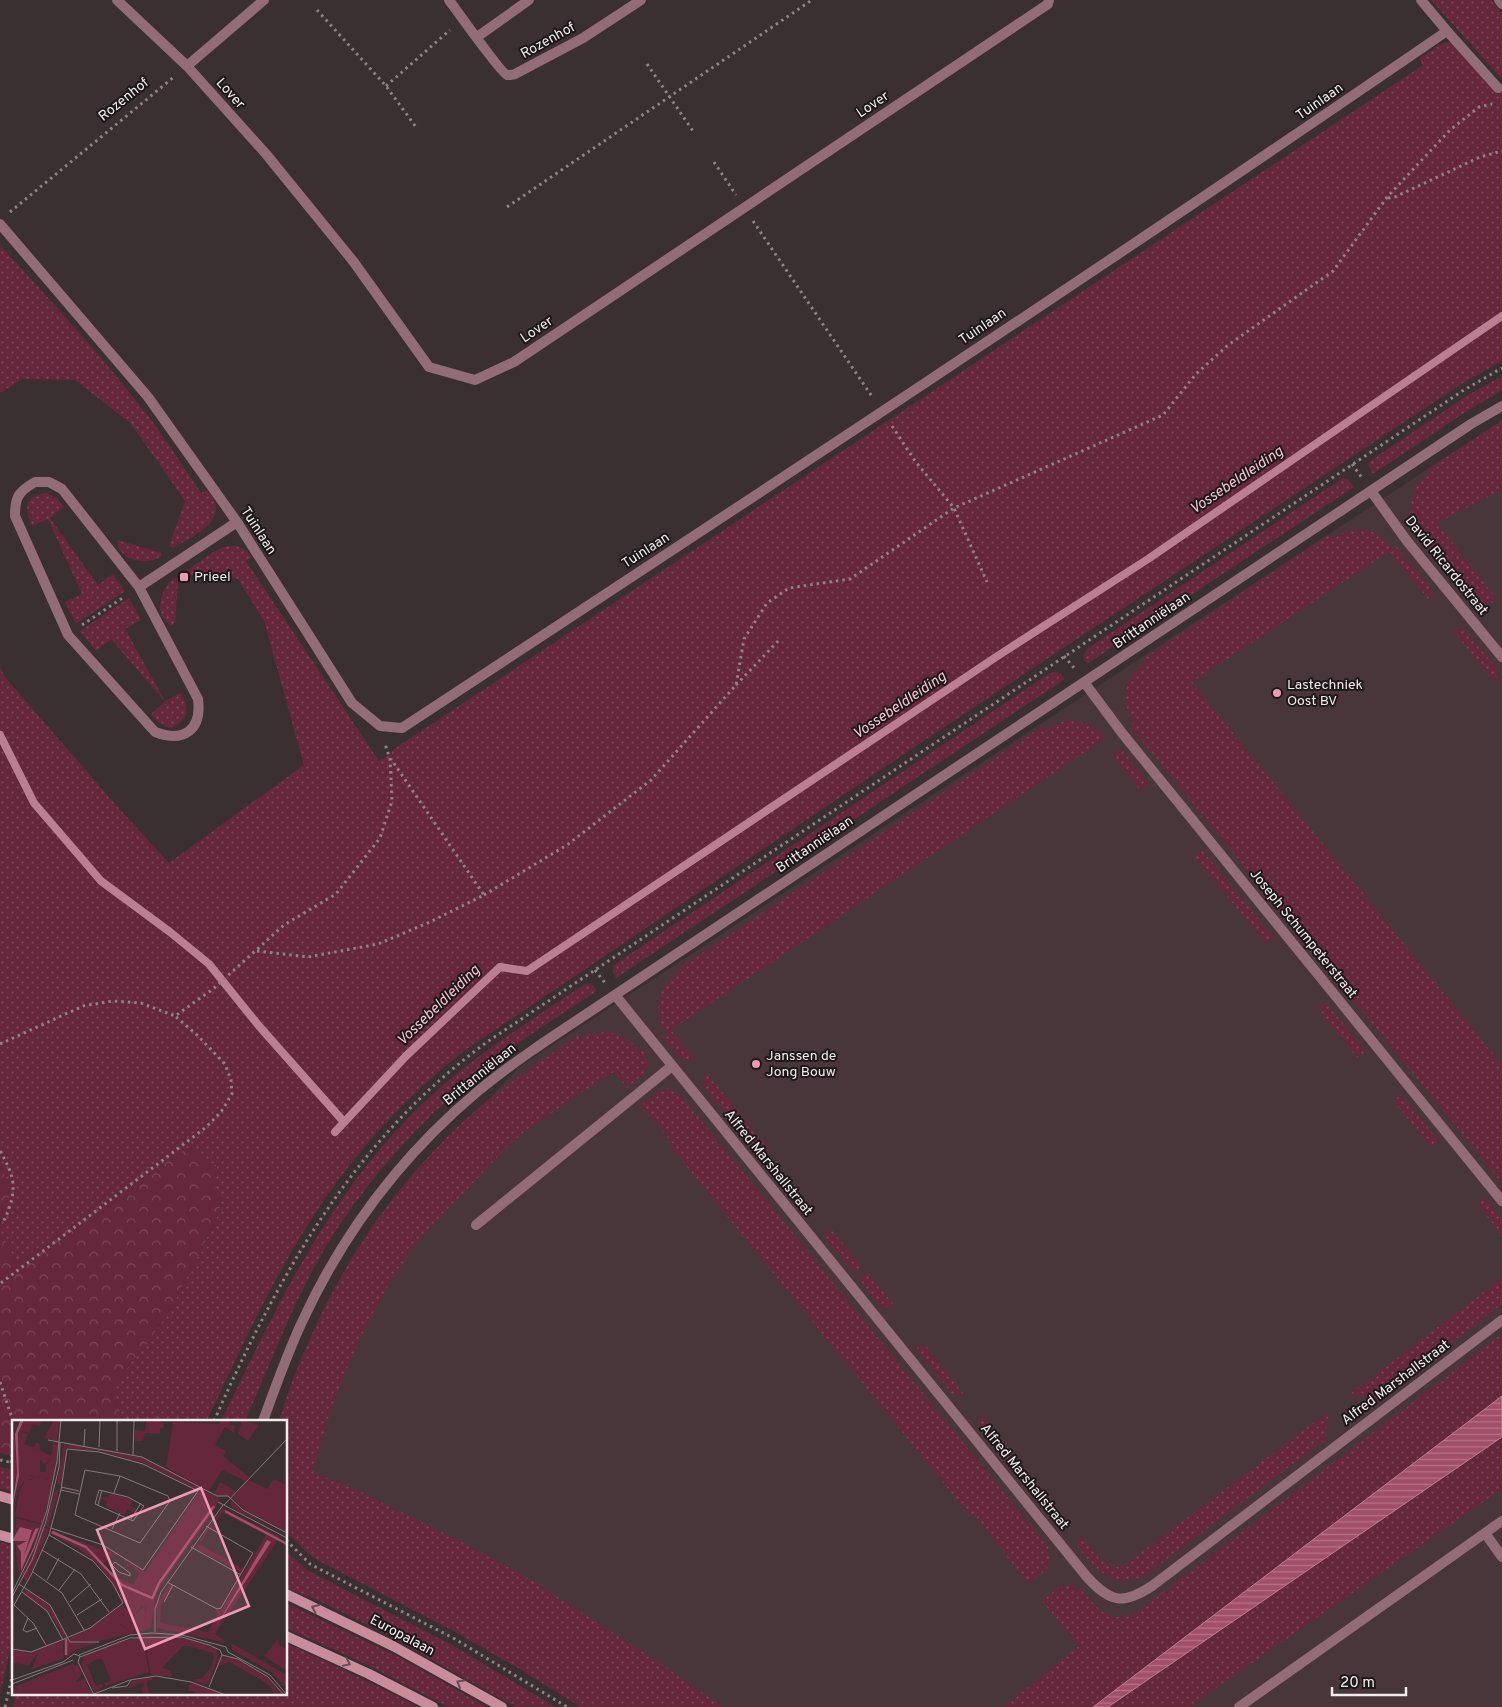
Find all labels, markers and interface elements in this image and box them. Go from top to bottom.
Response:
street label: Rozenhof [518,19,578,63]
street label: Rozenhof [96,74,153,125]
street label: Lover [212,75,249,113]
street label: Tuinlaan [1293,80,1347,124]
street label: Lover [853,88,893,122]
street label: Tuinlaan [956,305,1010,349]
street label: Lover [517,313,557,347]
water label: Vossebeldleiding [1187,442,1288,519]
street label: Tuinlaan [236,504,280,558]
street label: David Ricardostraat [1401,513,1491,619]
street label: Tuinlaan [619,529,673,573]
place label: Prieel [194,569,231,586]
marker: Prieel [178,571,190,583]
street label: Brittanniëlaan [1110,589,1194,653]
water label: Vossebeldleiding [850,667,951,744]
place label: Lastechniek Oost BV [1287,677,1363,710]
marker: Lastechniek Oost BV [1271,687,1283,699]
street label: Brittanniëlaan [773,813,857,877]
street label: Joseph Schumpeterstraat [1246,866,1360,1002]
water label: Vossebeldleiding [393,961,485,1051]
street label: Brittanniëlaan [440,1040,520,1110]
place label: Janssen de Jong Bouw [766,1048,836,1081]
marker: Janssen de Jong Bouw [750,1058,762,1070]
street label: Alfred Marshallstraat [720,1107,816,1219]
street label: Alfred Marshallstraat [1339,1337,1453,1429]
inset map [12,1420,288,1694]
street label: Alfred Marshallstraat [976,1421,1072,1533]
one-way arrow [311,1604,320,1614]
street label: Europalaan [367,1612,437,1660]
one-way arrow [342,1657,351,1667]
scale bar [1332,1664,1406,1696]
text: 20 m [1340,1674,1375,1693]
one-way arrow [456,1679,465,1689]

